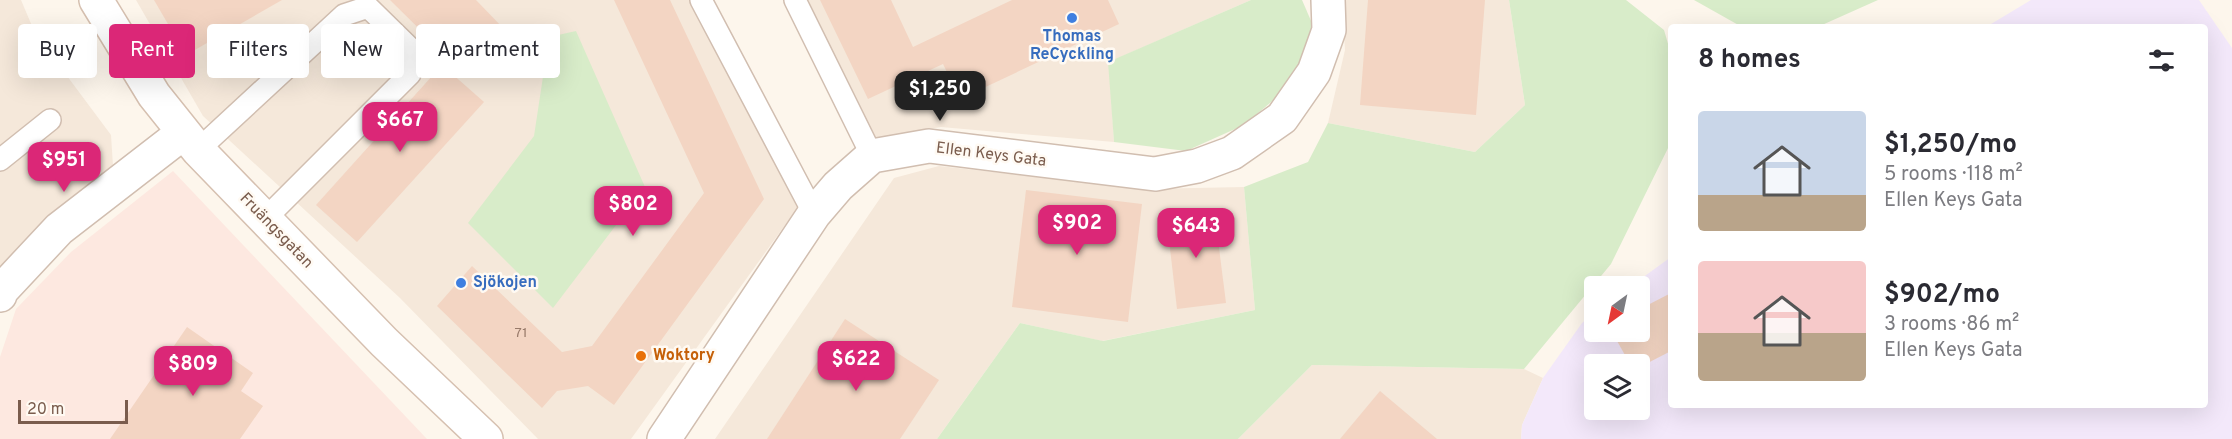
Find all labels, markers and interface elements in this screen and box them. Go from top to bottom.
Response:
marker: Thomas ReCyckling [1065,11,1079,25]
chip: Buy [18,24,97,78]
chip: Rent [109,24,195,78]
chip: Filters [207,24,309,78]
chip: New [321,24,404,78]
chip: Apartment [416,24,560,78]
place label: Thomas ReCyckling [1030,27,1114,65]
text: 8 homes [1698,44,1801,77]
icon: filters [2145,44,2178,77]
pin: $1,250 [891,71,989,122]
text: $1,250 [909,77,971,103]
pin: $667 [364,102,436,153]
text: $667 [376,108,424,134]
text: $1,250/mo [1884,129,2017,162]
icon: home [1746,135,1818,207]
street label: Ellen Keys Gata [935,138,1047,172]
pin: $951 [28,142,100,193]
text: $951 [42,148,86,174]
text: 5 rooms · 118 m² [1884,162,2023,188]
pin: $802 [597,186,669,237]
text: Ellen Keys Gata [1884,188,2023,214]
street label: Fruängsgatan [235,189,317,273]
text: $802 [608,192,658,218]
pin: $902 [1041,205,1113,256]
pin: $643 [1160,208,1232,259]
text: $902 [1052,211,1102,237]
text: $643 [1171,214,1221,240]
place label: Sjökojen [473,273,537,293]
marker: Sjökojen [454,276,468,290]
north arrow [1584,276,1650,342]
map controls [1584,276,1650,420]
text: $902/mo [1884,279,2000,312]
icon: home [1746,285,1818,357]
text: 3 rooms · 86 m² [1884,312,2019,338]
house number: 71 [515,325,527,342]
text: Ellen Keys Gata [1884,338,2023,364]
pin: $622 [820,341,892,392]
pin: $809 [157,346,229,397]
place label: Woktory [653,346,715,366]
text: $622 [832,347,880,373]
marker: Woktory [634,349,648,363]
text: $809 [168,352,218,378]
button: layers [1584,354,1650,420]
scale bar [18,397,128,424]
text: 20 m [27,400,64,420]

